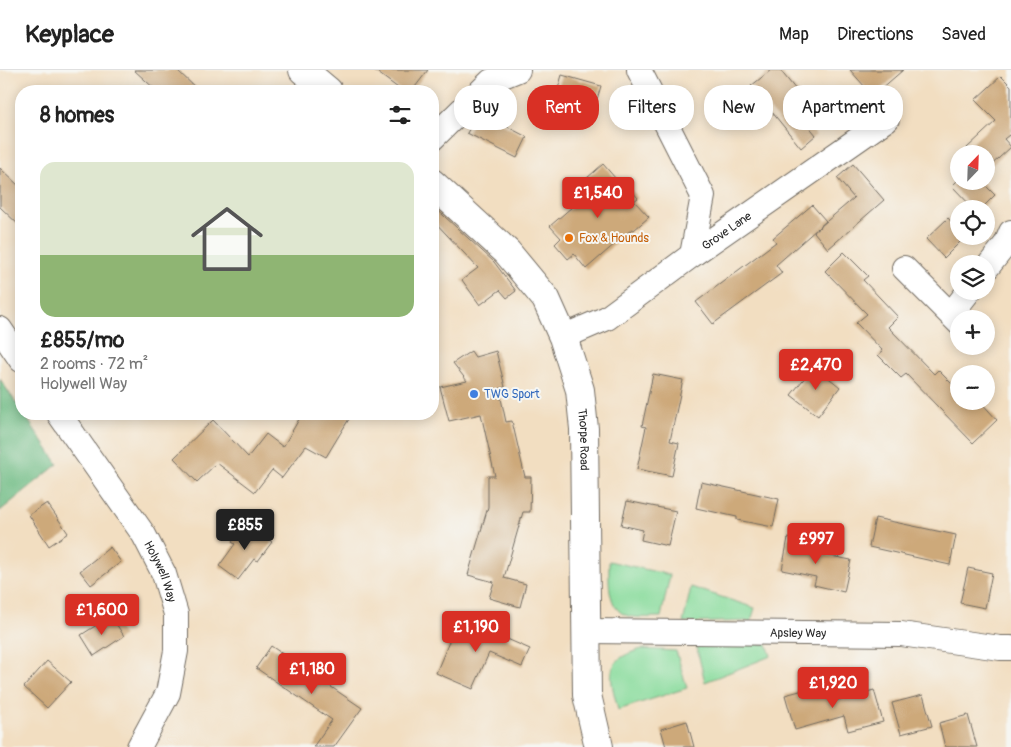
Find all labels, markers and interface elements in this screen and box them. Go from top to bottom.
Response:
text: Keyplace [25,20,114,49]
text: Map [779,23,809,46]
text: Directions [837,23,913,46]
text: Saved [941,23,986,46]
chip: Buy [454,85,517,130]
chip: Rent [527,85,599,130]
chip: Filters [609,85,694,130]
chip: New [704,85,773,130]
chip: Apartment [783,85,903,130]
icon: filters [386,101,414,129]
text: 8 homes [40,102,114,129]
north arrow [950,145,995,190]
map controls [950,145,995,410]
pin: £1,540 [557,176,639,219]
text: £1,540 [573,183,623,203]
icon: home [182,194,272,284]
button: locate [950,200,995,245]
street label: Grove Lane [699,209,755,254]
place label: Fox & Hounds [579,231,649,246]
marker: Fox & Hounds [563,232,575,244]
button: layers [950,255,995,300]
button: + [950,310,995,355]
text: £855/mo [40,327,124,354]
pin: £2,470 [775,348,857,391]
text: 2 rooms · 72 m² [40,354,148,374]
text: £2,470 [790,355,842,375]
button: − [950,365,995,410]
text: Holywell Way [40,374,127,394]
place label: TWG Sport [484,387,540,402]
marker: TWG Sport [468,388,480,400]
street label: Thorpe Road [574,408,591,471]
pin: £855 [215,508,275,551]
text: £855 [227,515,263,535]
pin: £997 [786,522,846,565]
text: £997 [798,529,834,549]
street label: Holywell Way [140,538,179,604]
pin: £1,600 [61,594,143,636]
text: £1,600 [76,600,128,620]
pin: £1,190 [435,610,517,653]
text: £1,190 [453,617,499,637]
street label: Apsley Way [770,626,826,641]
pin: £1,180 [271,652,353,695]
text: £1,180 [289,659,335,679]
pin: £1,920 [792,666,874,709]
text: £1,920 [809,673,857,693]

